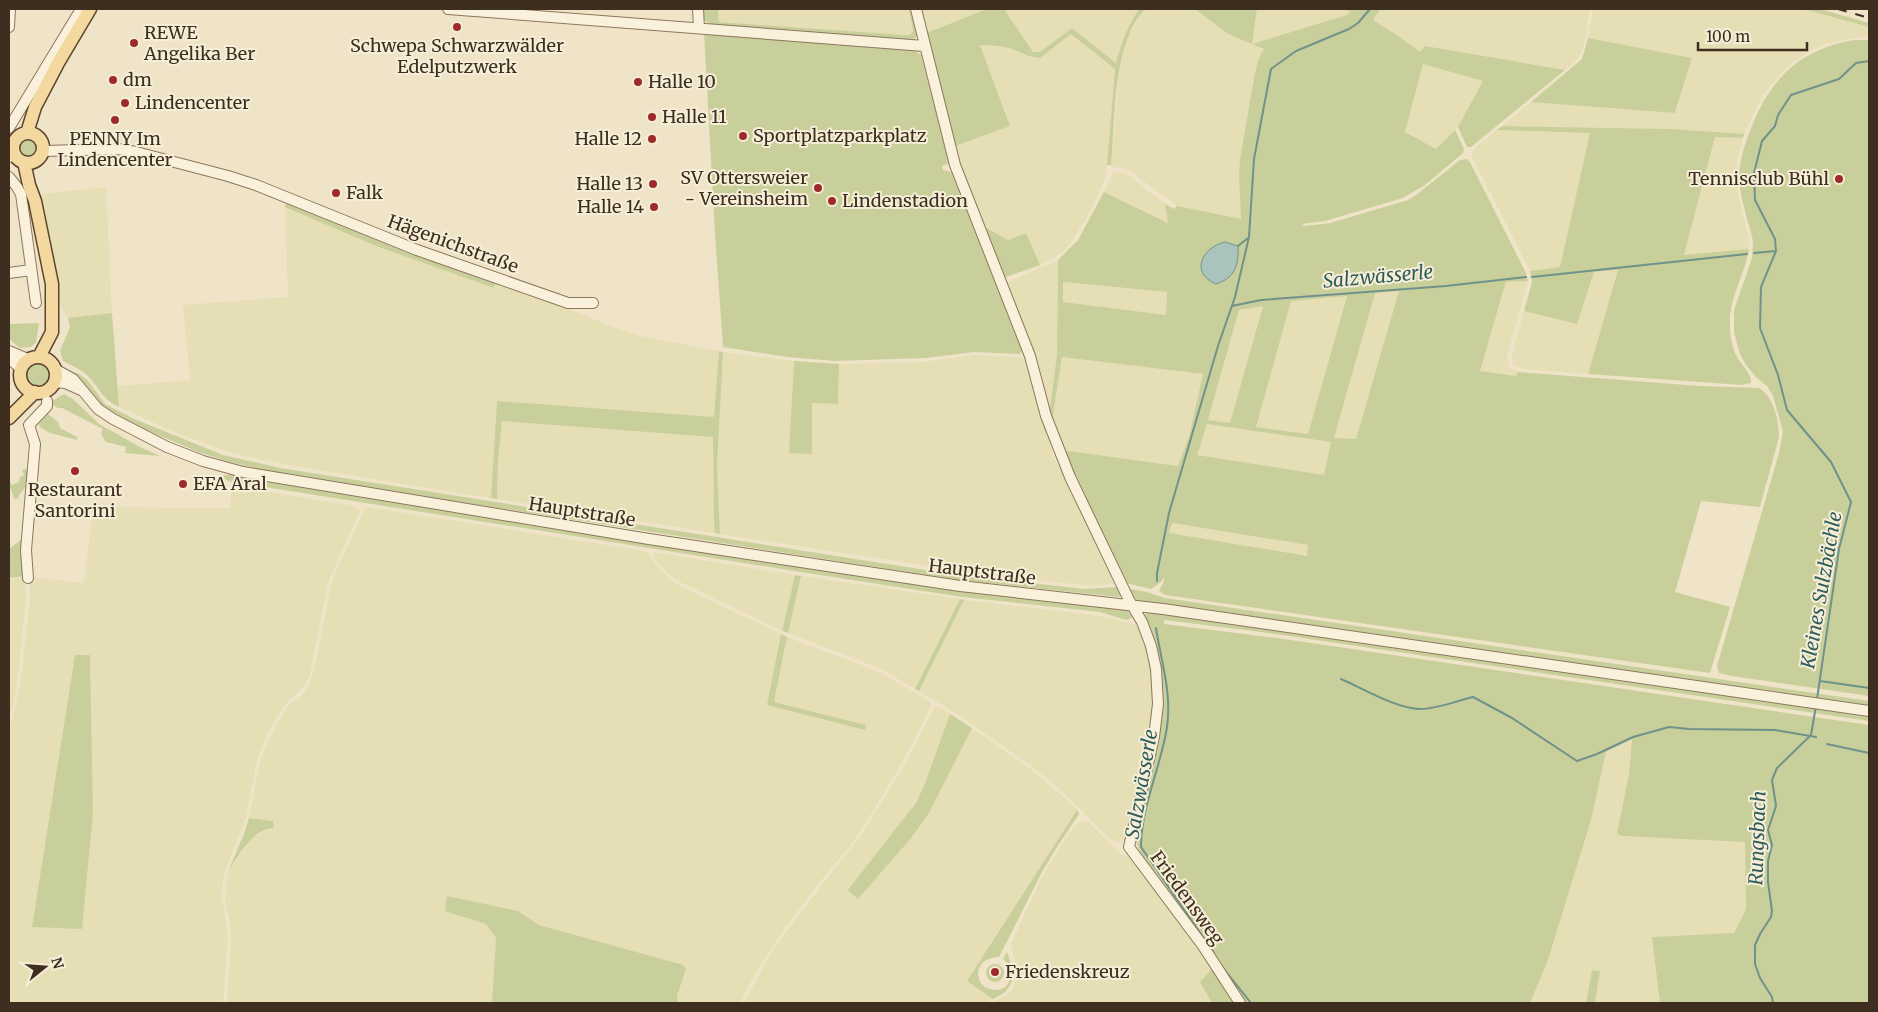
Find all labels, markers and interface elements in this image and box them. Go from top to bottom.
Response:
scale bar [1698,20,1807,52]
place label: REWE Angelika Ber [143,21,255,65]
marker: Schwepa Schwarzwälder Edelputzwerk [451,21,463,33]
text: 100 m [1706,27,1750,46]
place label: Schwepa Schwarzwälder Edelputzwerk [350,34,564,78]
marker: REWE Angelika Ber [128,37,140,49]
place label: dm [123,68,152,91]
place label: Halle 10 [648,70,716,93]
marker: dm [107,74,119,86]
marker: Halle 10 [632,76,644,88]
place label: Lindencenter [135,91,250,114]
marker: Lindencenter [119,97,131,109]
place label: Halle 11 [662,105,727,128]
marker: Halle 11 [646,111,658,123]
marker: PENNY Im Lindencenter [109,114,121,126]
place label: Sportplatzparkplatz [753,124,927,147]
place label: PENNY Im Lindencenter [57,127,173,171]
place label: Halle 12 [574,127,642,150]
marker: Sportplatzparkplatz [737,130,749,142]
marker: Halle 12 [646,133,658,145]
place label: SV Ottersweier - Vereinsheim [680,166,808,210]
place label: Tennisclub Bühl [1688,167,1829,190]
place label: Halle 13 [576,172,643,195]
marker: Tennisclub Bühl [1833,173,1845,185]
marker: Halle 13 [647,178,659,190]
place label: Falk [346,181,384,204]
marker: SV Ottersweier - Vereinsheim [812,182,824,194]
marker: Falk [330,187,342,199]
place label: Lindenstadion [842,189,968,212]
place label: Halle 14 [577,195,644,218]
marker: Lindenstadion [826,195,838,207]
marker: Halle 14 [648,201,660,213]
street label: Hägenichstraße [385,209,522,278]
water label: Salzwässerle [1322,259,1434,293]
marker: Restaurant Santorini [69,465,81,477]
place label: EFA Aral [193,472,267,495]
place label: Restaurant Santorini [28,478,122,522]
marker: EFA Aral [177,478,189,490]
street label: Hauptstraße [527,492,637,531]
water label: Kleines Sulzbächle [1795,509,1847,671]
street label: Hauptstraße [927,554,1037,589]
water label: Salzwässerle [1120,727,1162,841]
water label: Rungsbach [1743,790,1771,886]
street label: Friedensweg [1146,846,1229,949]
north arrow [20,942,70,992]
text: N [47,955,68,971]
place label: Friedenskreuz [1005,960,1130,983]
marker: Friedenskreuz [989,966,1001,978]

